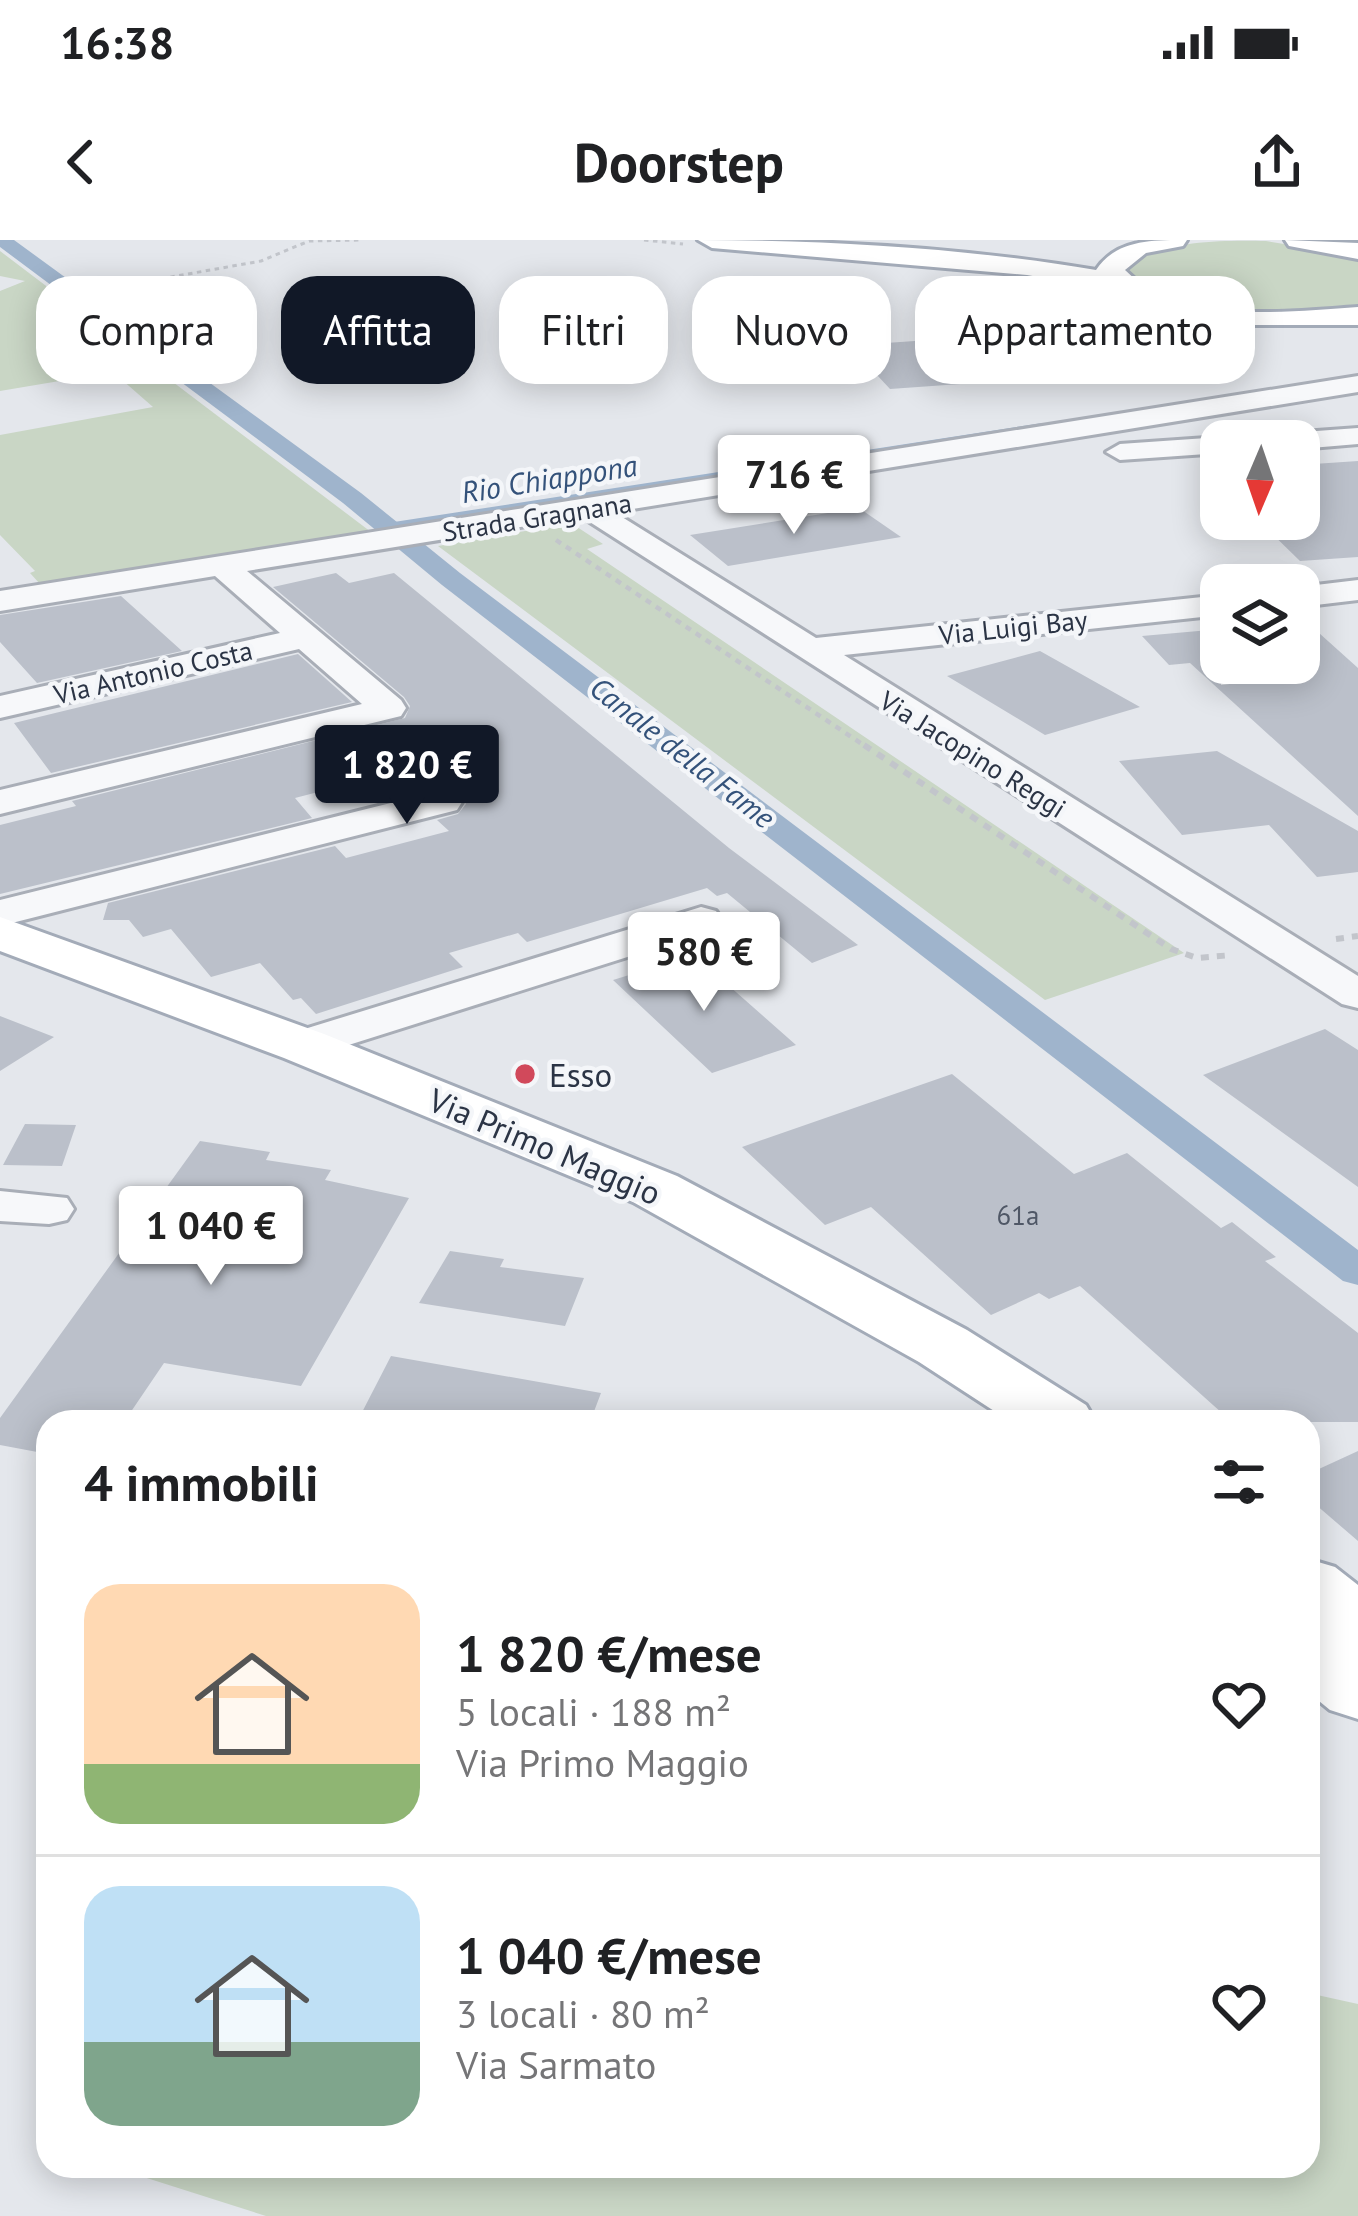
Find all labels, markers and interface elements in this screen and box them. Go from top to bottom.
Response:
text: 16:38 [60,13,174,71]
text: Doorstep [574,127,784,197]
icon: back [48,129,114,195]
icon: share [1244,129,1310,195]
chip: Compra [36,276,257,384]
chip: Affitta [281,276,475,384]
chip: Filtri [499,276,668,384]
chip: Nuovo [692,276,891,384]
chip: Appartamento [915,276,1255,384]
north arrow [1200,420,1320,540]
map controls [1200,420,1320,684]
pin: 716 € [710,435,878,537]
water label: Rio Chiappona [458,445,640,511]
text: 716 € [745,448,843,499]
street label: Strada Gragnana [440,485,634,549]
button: layers [1200,564,1320,684]
street label: Via Luigi Bay [936,602,1089,652]
street label: Via Antonio Costa [49,633,256,712]
water label: Canale della Fame [583,668,783,836]
street label: Via Jacopino Reggi [873,683,1072,825]
pin: 1 820 € [296,725,518,827]
text: 1 820 € [342,738,472,789]
pin: 580 € [620,912,788,1014]
text: 580 € [655,925,753,976]
place label: Esso [549,1053,612,1096]
marker: Esso [512,1061,538,1087]
street label: Via Primo Maggio [422,1077,667,1214]
pin: 1 040 € [100,1186,322,1288]
house number: 61a [997,1198,1039,1232]
text: 1 040 € [146,1199,276,1250]
text: 4 immobili [84,1449,319,1515]
icon: filters [1206,1449,1272,1515]
text: 1 820 €/mese [456,1620,762,1686]
icon: home [180,1632,324,1776]
icon: heart [1206,1671,1272,1737]
text: 5 locali · 188 m² [456,1686,731,1737]
text: Via Primo Maggio [456,1737,749,1788]
text: 1 040 €/mese [456,1922,762,1988]
icon: home [180,1934,324,2078]
icon: heart [1206,1973,1272,2039]
text: 3 locali · 80 m² [456,1988,710,2039]
text: Via Sarmato [456,2039,656,2090]

